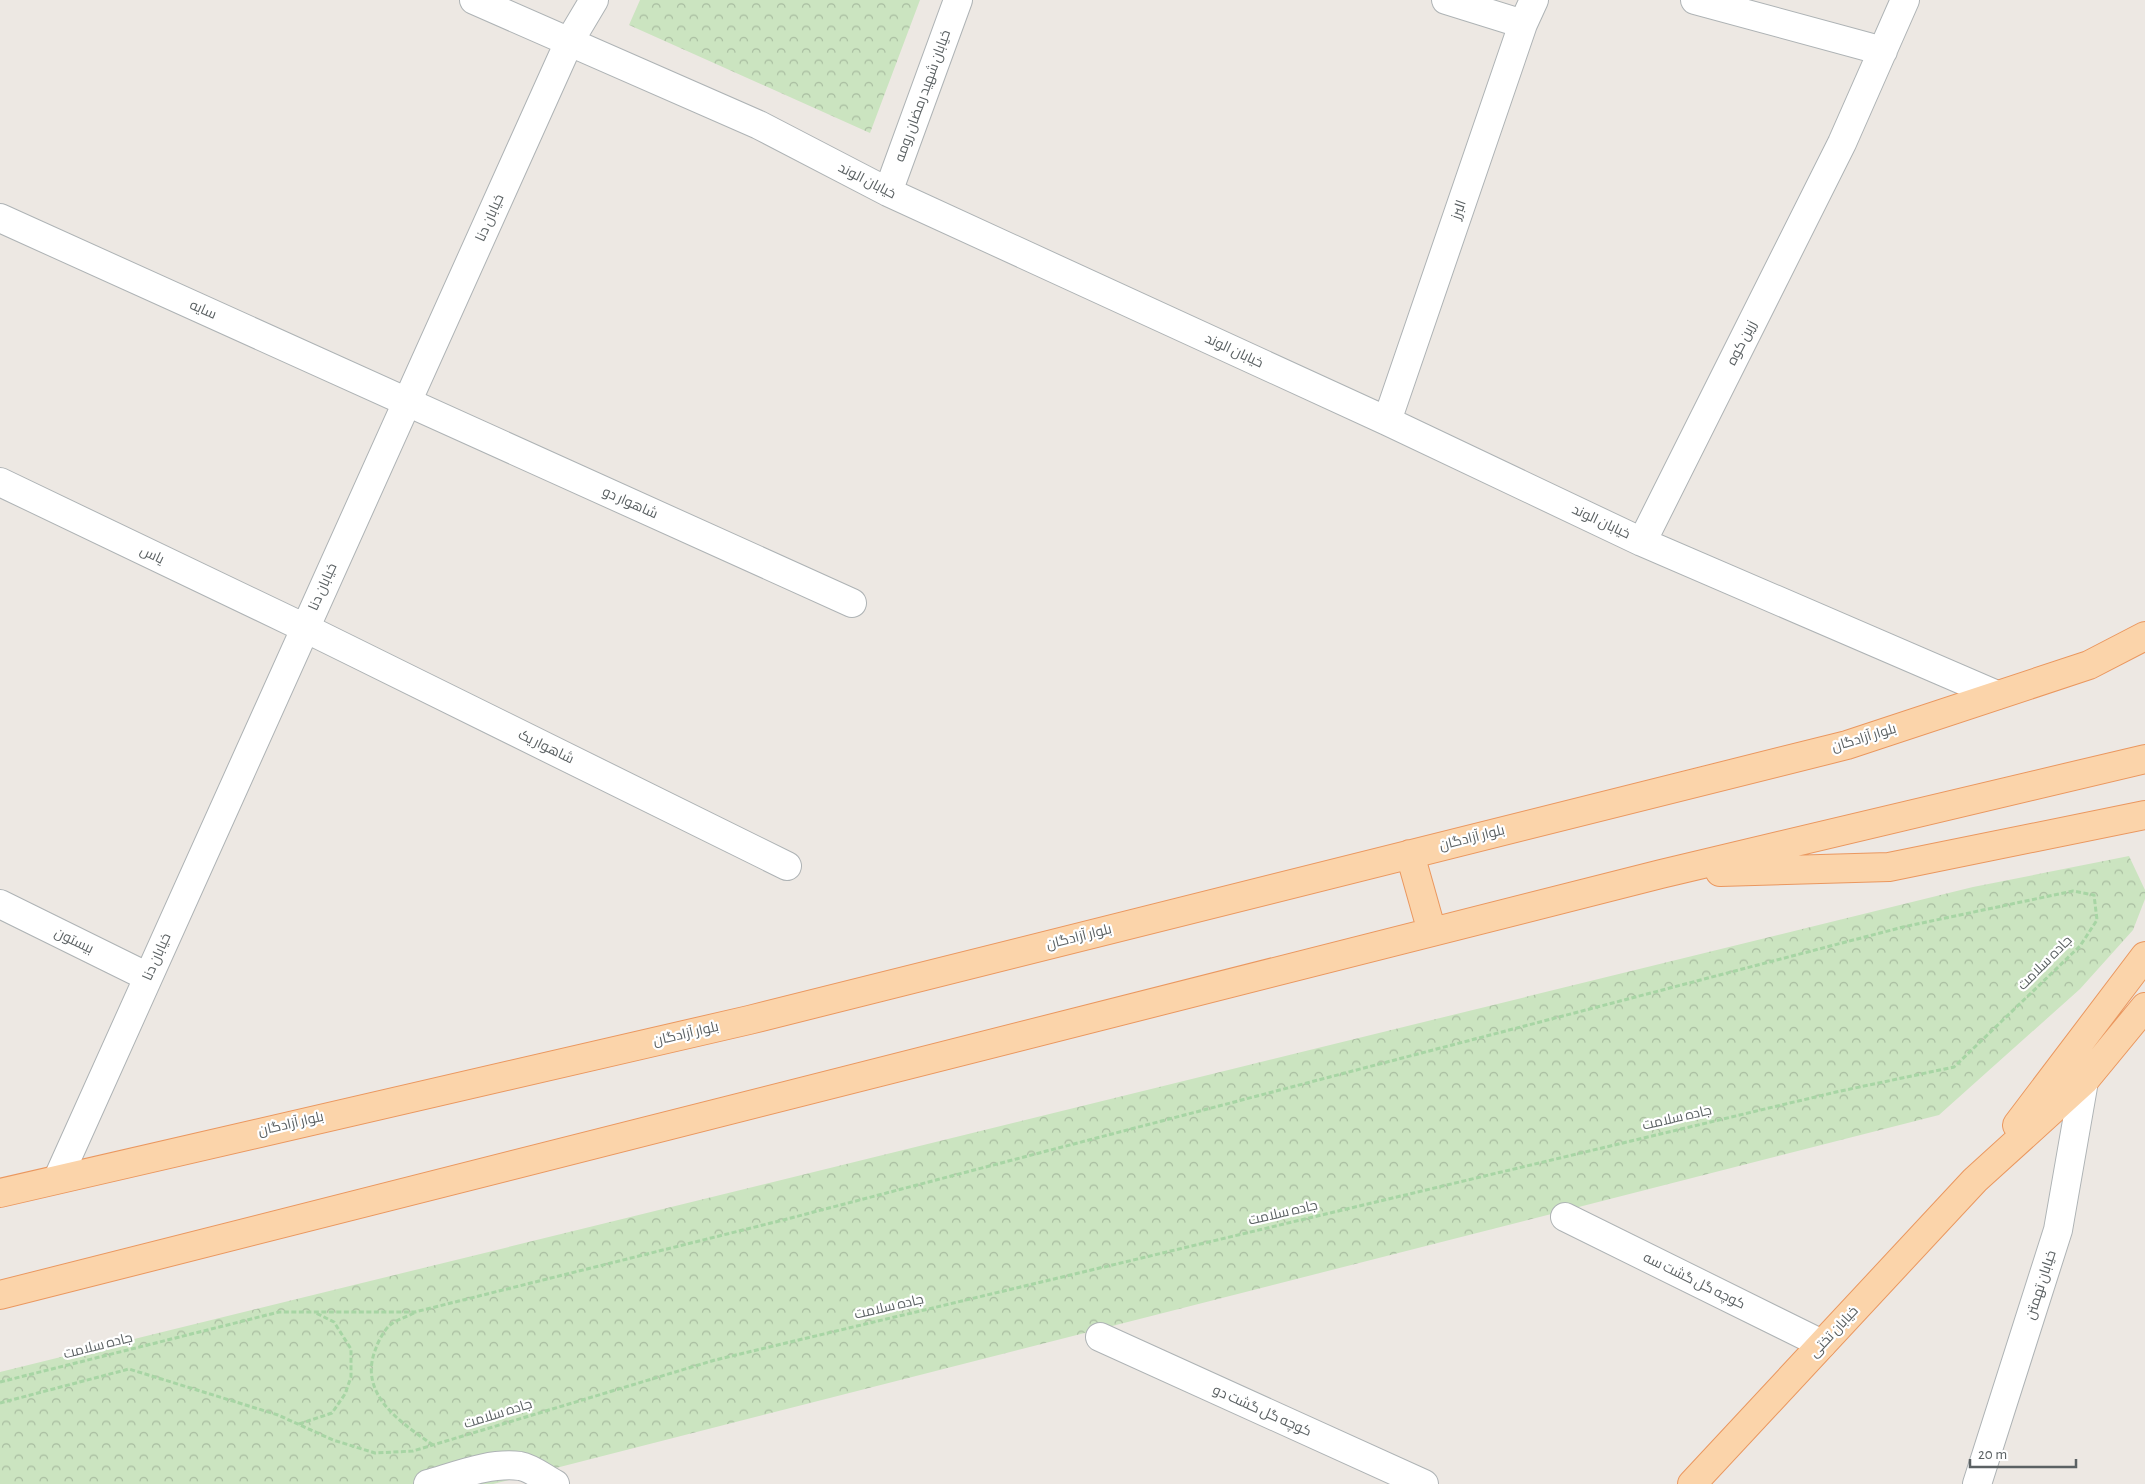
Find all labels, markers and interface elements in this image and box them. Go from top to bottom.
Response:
street label: خیابان شهید رمضان رومه [893,28,953,164]
street label: خیابان الوند [836,161,898,201]
street label: خیابان دنا [473,192,507,244]
street label: البرز [1449,198,1469,223]
street label: سایه [188,298,218,322]
street label: زرین کوه [1725,318,1759,368]
street label: خیابان الوند [1203,331,1265,371]
street label: شاهوار دو [600,485,660,521]
street label: خیابان الوند [1570,502,1632,542]
street label: یاس [138,543,166,567]
street label: خیابان دنا [306,561,340,613]
street label: بلوار آزادگان [1830,721,1898,754]
street label: شاهوار یک [516,728,576,766]
street label: بلوار آزادگان [1438,822,1506,853]
street label: بلوار آزادگان [1045,921,1113,952]
street label: بیستون [52,926,96,956]
street label: خیابان دنا [140,931,174,983]
street label: جاده سلامت [2015,933,2075,993]
street label: بلوار آزادگان [652,1019,720,1048]
street label: جاده سلامت [1641,1103,1713,1133]
street label: بلوار آزادگان [257,1109,325,1138]
street label: جاده سلامت [1247,1198,1319,1228]
street label: خیابان تهمتن [2023,1249,2059,1321]
street label: کوچه گل گشت سه [1640,1250,1747,1314]
street label: جاده سلامت [853,1292,925,1322]
street label: خیابان تختی [1807,1304,1861,1360]
street label: جاده سلامت [62,1331,134,1361]
street label: کوچه گل گشت دو [1210,1383,1313,1441]
street label: جاده سلامت [462,1397,534,1431]
scale bar [1970,1436,2076,1468]
text: 20 m [1978,1447,2007,1462]

